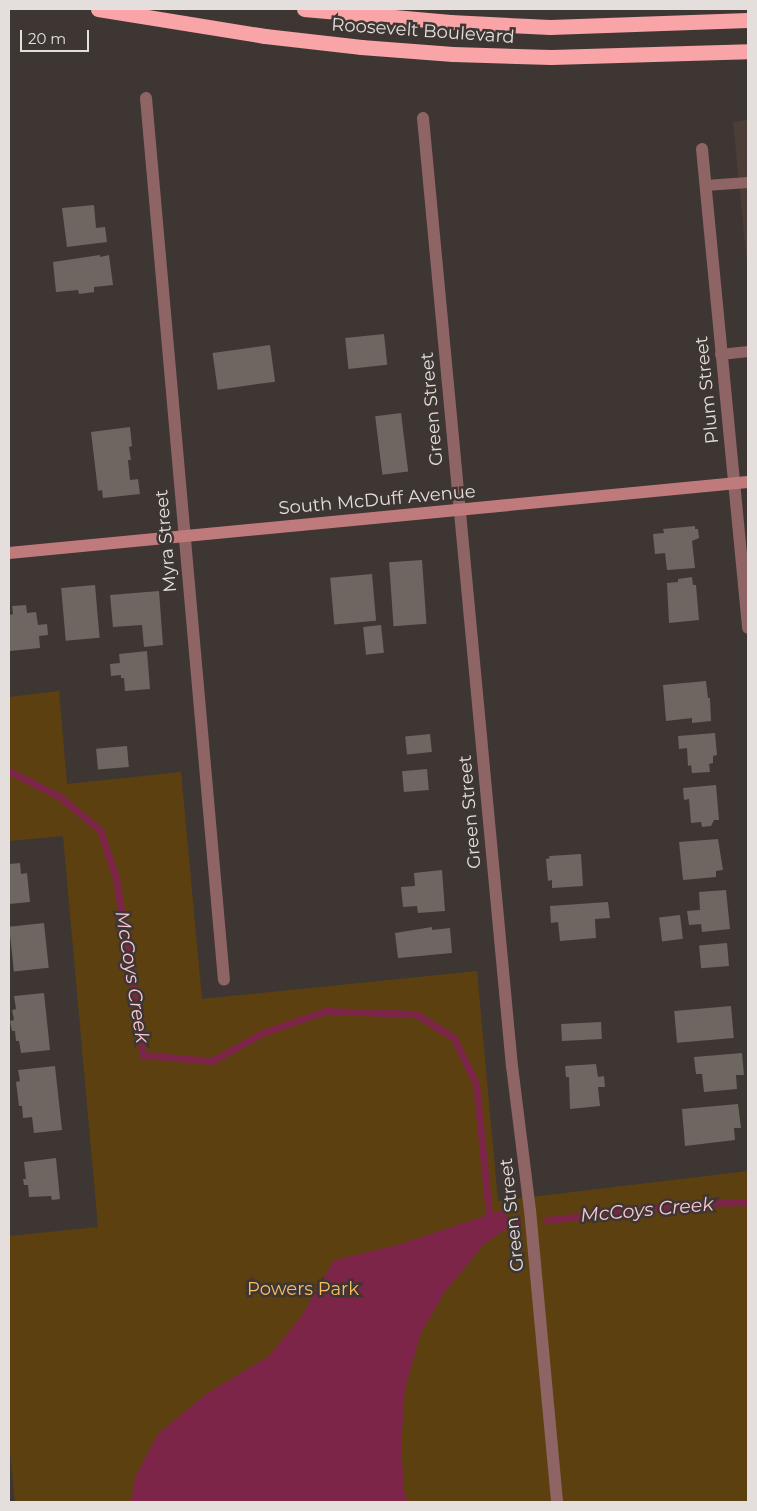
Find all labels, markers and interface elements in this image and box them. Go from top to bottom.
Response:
street label: Roosevelt Boulevard [331,14,515,48]
scale bar [22,20,91,52]
text: 20 m [28,29,66,48]
street label: Plum Street [691,335,723,445]
street label: Green Street [416,351,448,467]
street label: South McDuff Avenue [278,481,476,519]
street label: Myra Street [151,489,181,593]
street label: Green Street [454,754,486,870]
water label: McCoys Creek [110,909,154,1045]
street label: Green Street [495,1157,529,1273]
water label: McCoys Creek [580,1193,714,1227]
park label: Powers Park [247,1278,359,1300]

